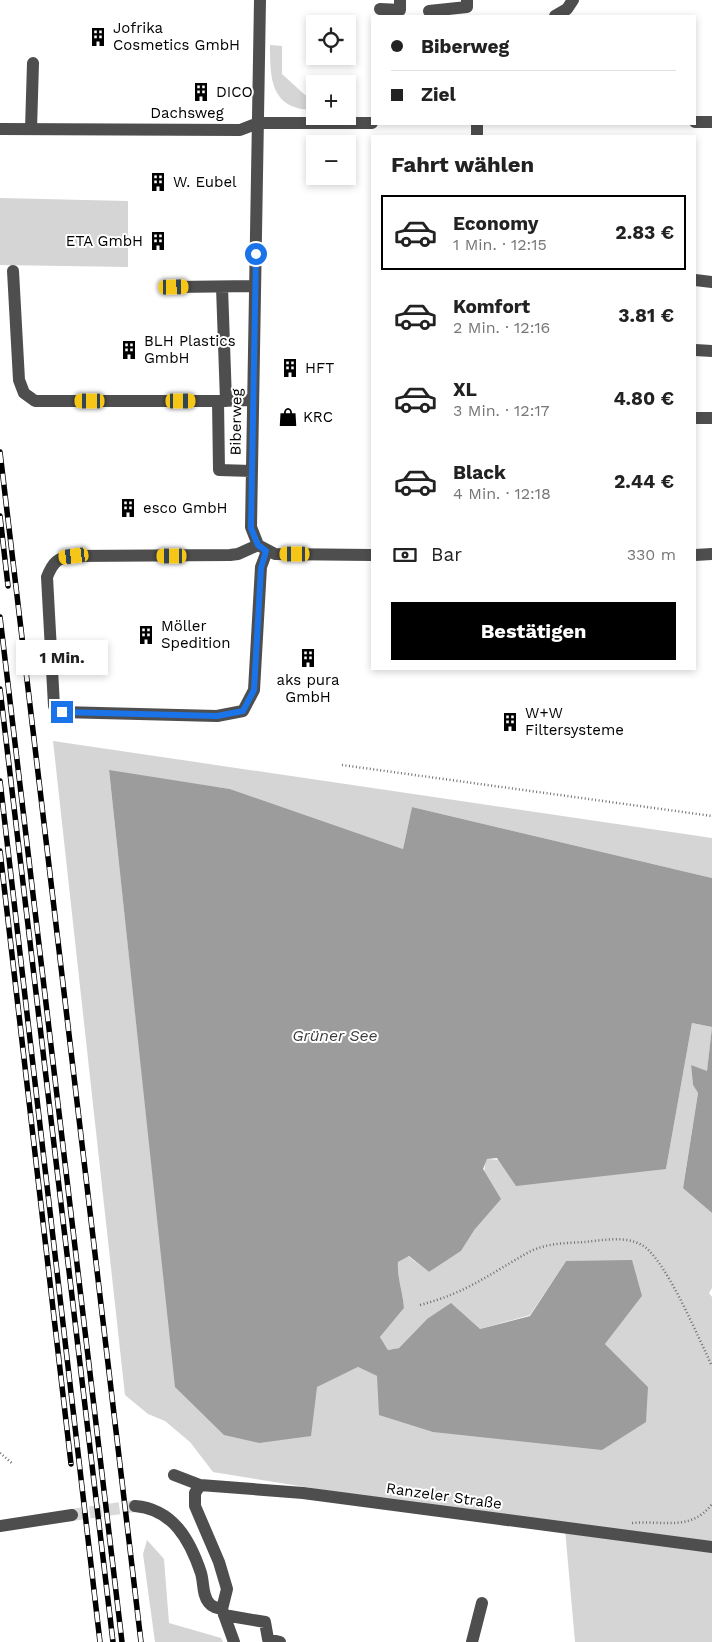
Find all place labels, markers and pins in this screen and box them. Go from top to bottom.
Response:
place label: Jofrika Cosmetics GmbH [113,19,240,54]
building icon: Jofrika Cosmetics GmbH [87,26,109,48]
building icon: DICO [190,81,212,103]
place label: DICO [216,83,253,101]
building icon: W. Eubel [147,171,169,193]
place label: W. Eubel [173,173,237,191]
building icon: ETA GmbH [147,230,169,252]
place label: ETA GmbH [66,232,143,250]
place label: BLH Plastics GmbH [144,332,236,367]
building icon: BLH Plastics GmbH [118,339,140,361]
building icon: HFT [279,357,301,379]
place label: HFT [305,359,334,377]
shop icon: KRC [277,406,299,428]
place label: KRC [303,408,333,426]
building icon: esco GmbH [117,497,139,519]
place label: esco GmbH [143,499,228,517]
place label: Möller Spedition [161,617,231,652]
building icon: Möller Spedition [135,624,157,646]
building icon: aks pura GmbH [297,647,319,669]
place label: aks pura GmbH [277,671,340,706]
place label: W+W Filtersysteme [525,704,624,739]
building icon: W+W Filtersysteme [499,711,521,733]

